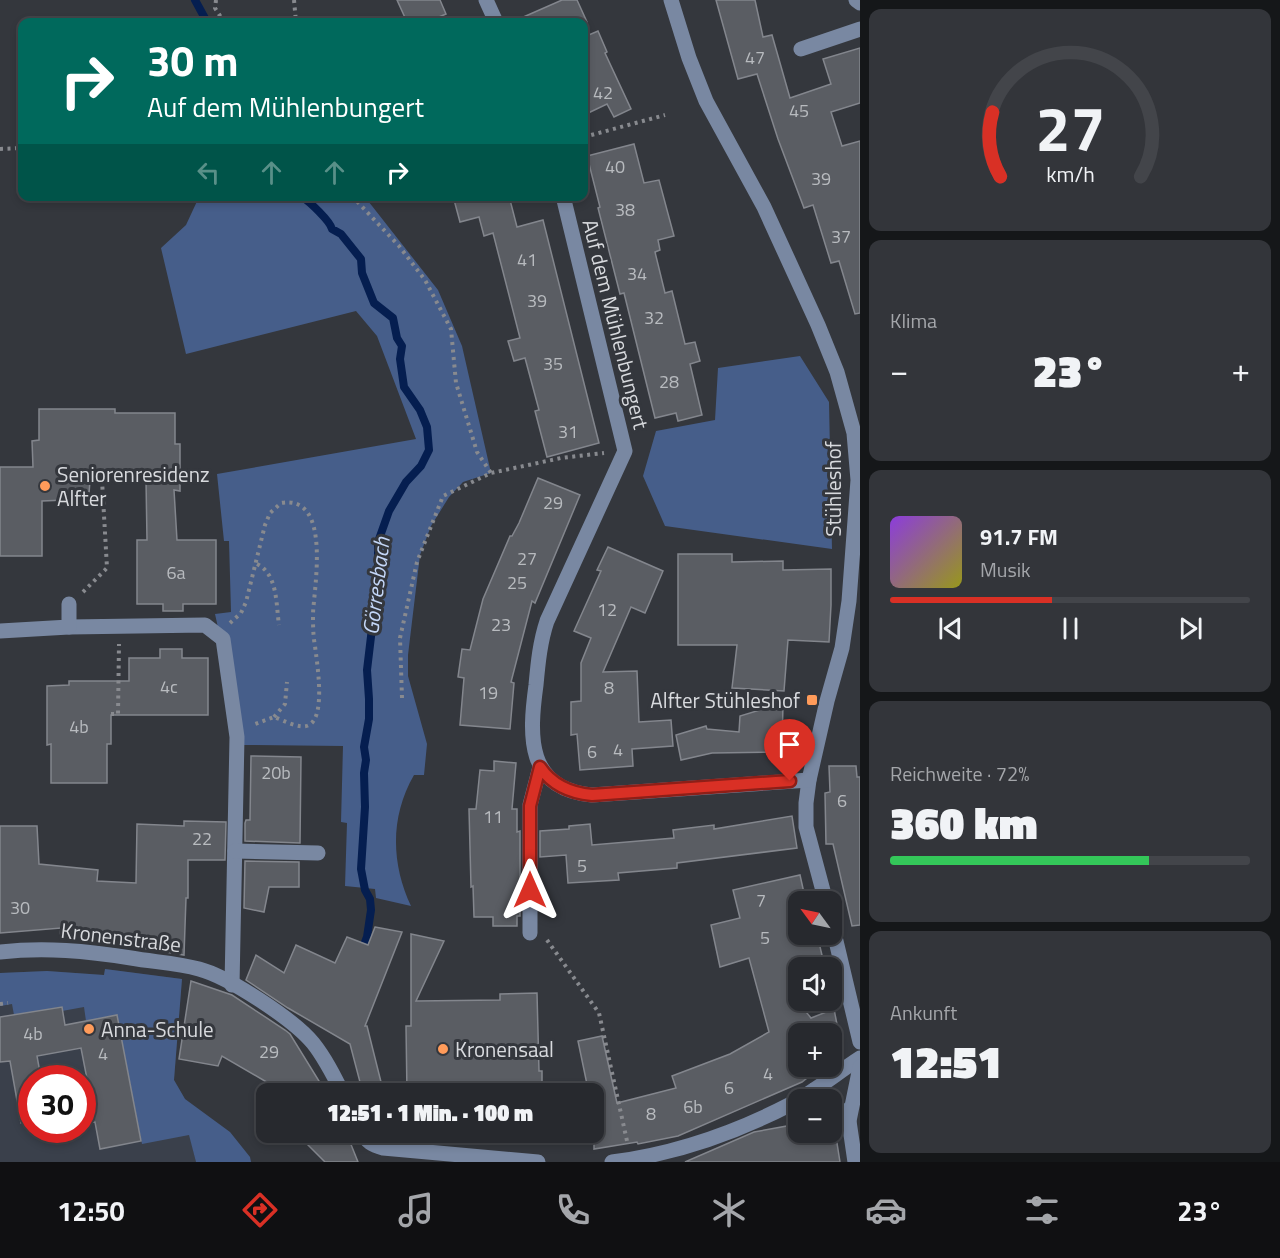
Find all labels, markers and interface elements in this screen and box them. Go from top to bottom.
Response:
text: 30 m [147,28,239,92]
icon: right [48,42,126,120]
house number: 47 [745,44,765,71]
house number: 42 [593,79,613,106]
text: 27 [1035,80,1105,175]
text: Auf dem Mühlenbungert [147,86,424,127]
house number: 45 [789,97,809,124]
house number: 40 [605,153,625,180]
icon: left [192,156,225,189]
icon: ahead [255,156,288,189]
icon: ahead [318,156,351,189]
icon: right [381,156,414,189]
text: km/h [1046,158,1094,190]
house number: 39 [811,165,831,192]
house number: 38 [615,196,635,223]
street label: Auf dem Mühlenbungert [574,216,658,433]
house number: 37 [831,223,851,250]
house number: 41 [517,246,537,273]
house number: 34 [627,260,647,287]
house number: 39 [527,287,547,314]
house number: 32 [644,304,664,331]
text: Klima [890,305,937,336]
text: 23° [1033,336,1107,404]
text: − [890,345,908,395]
text: + [1232,345,1250,395]
house number: 35 [543,350,563,377]
house number: 28 [659,368,679,395]
house number: 31 [558,418,578,445]
street label: Stühleshof [817,441,849,537]
place label: Seniorenresidenz Alfter [57,458,209,514]
marker: Seniorenresidenz Alfter [38,479,52,493]
house number: 29 [543,489,563,516]
text: 91.7 FM [980,520,1058,554]
water label: Görresbach [353,534,399,637]
house number: 27 [517,545,537,572]
text: Musik [980,554,1031,585]
house number: 6a [166,559,186,586]
house number: 25 [507,569,527,596]
house number: 12 [597,596,617,623]
house number: 23 [491,611,511,638]
icon: previous [934,612,967,645]
icon: pause [1054,612,1087,645]
icon: next [1174,612,1207,645]
house number: 4c [160,673,178,700]
house number: 8 [604,674,614,701]
house number: 19 [478,679,498,706]
place label: Alfter Stühleshof [650,684,800,716]
marker: Alfter Stühleshof [805,693,819,707]
house number: 4b [69,713,89,740]
pin [764,719,815,781]
icon: arrive [773,728,806,761]
house number: 4 [613,736,623,763]
house number: 6 [587,738,597,765]
text: Reichweite · 72% [890,758,1029,789]
house number: 20b [261,759,291,786]
house number: 6 [837,787,847,814]
text: 360 km [890,788,1038,856]
house number: 11 [483,803,503,830]
house number: 22 [192,825,212,852]
house number: 5 [577,852,587,879]
position arrow [498,858,562,922]
house number: 7 [756,887,766,914]
north arrow [788,891,842,945]
map controls [788,891,842,1143]
house number: 30 [10,894,30,921]
street label: Kronenstraße [59,914,183,960]
house number: 5 [760,924,770,951]
button: sound [788,957,842,1011]
text: Ankunft [890,997,957,1028]
place label: Anna-Schule [101,1013,214,1045]
house number: 4b [23,1020,43,1047]
marker: Anna-Schule [82,1022,96,1036]
button: + [788,1023,842,1077]
text: 12:51 [890,1027,1002,1095]
place label: Kronensaal [455,1033,554,1065]
house number: 29 [259,1038,279,1065]
house number: 4 [98,1040,108,1067]
marker: Kronensaal [436,1042,450,1056]
house number: 4 [763,1060,773,1087]
speed limit sign: 30 [18,1065,96,1143]
house number: 6 [724,1074,734,1101]
button: − [788,1089,842,1143]
house number: 6b [683,1093,703,1120]
text: 12:51 · 1 Min. · 100 m [327,1096,533,1130]
house number: 8 [646,1100,656,1127]
icon: directions [239,1189,281,1231]
icon: music [395,1189,437,1231]
icon: phone [552,1189,594,1231]
icon: climate [708,1189,750,1231]
icon: car [865,1189,907,1231]
icon: filters [1021,1189,1063,1231]
text: 12:50 [57,1190,125,1231]
text: 23° [1177,1190,1223,1231]

